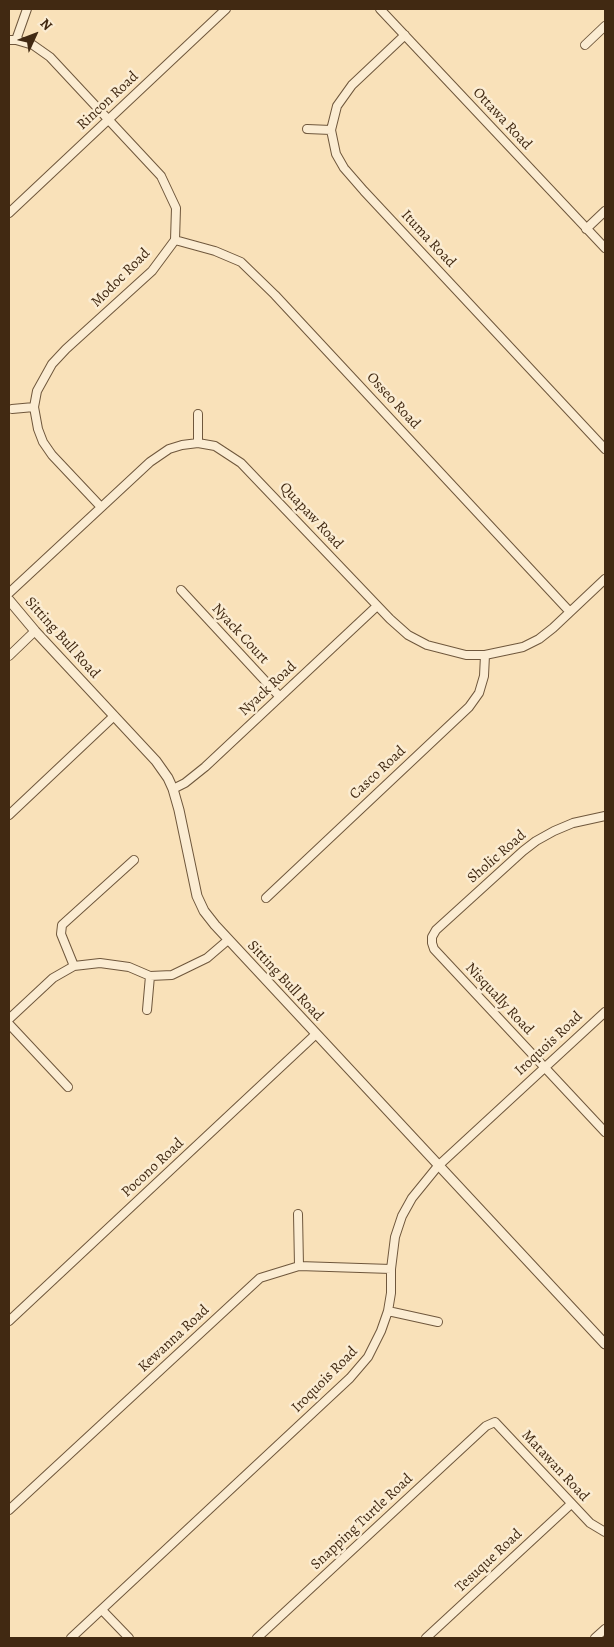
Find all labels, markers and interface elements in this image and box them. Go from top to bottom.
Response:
north arrow [10,10,60,60]
text: N [36,14,57,35]
street label: Rincon Road [74,68,142,134]
street label: Ottawa Road [469,84,535,154]
street label: Ituma Road [397,206,459,272]
street label: Modoc Road [88,245,154,311]
street label: Osseo Road [362,369,424,433]
street label: Quapaw Road [275,479,347,553]
street label: Sitting Bull Road [21,594,103,682]
street label: Nyack Court [208,600,272,668]
street label: Nyack Road [236,658,300,720]
street label: Casco Road [346,742,410,804]
street label: Sholic Road [464,827,530,887]
street label: Sitting Bull Road [243,937,327,1025]
street label: Nisqually Road [461,959,537,1039]
street label: Iroquois Road [511,1008,587,1080]
street label: Pocono Road [118,1135,188,1201]
street label: Kewanna Road [135,1302,213,1376]
street label: Iroquois Road [288,1343,362,1417]
street label: Matawan Road [517,1427,593,1505]
street label: Snapping Turtle Road [307,1470,417,1574]
street label: Tesuque Road [452,1525,526,1597]

